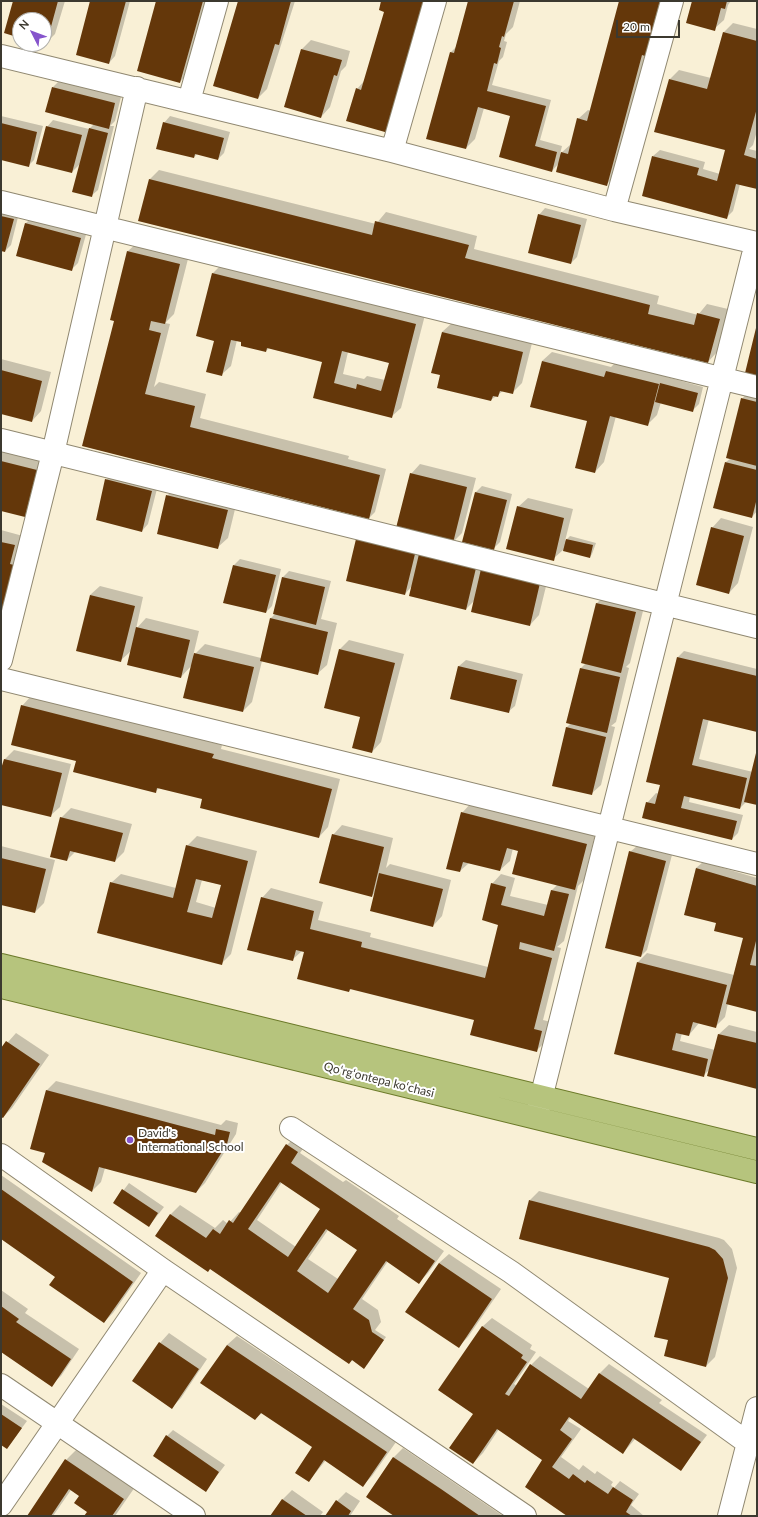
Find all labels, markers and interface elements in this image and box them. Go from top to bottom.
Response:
north arrow [12,12,52,52]
scale bar [618,12,682,38]
text: N [16,17,31,32]
text: 20 m [623,19,650,34]
street label: Qoʻrgʻontepa koʻchasi [322,1059,436,1101]
place label: David's International School [138,1126,244,1154]
marker: David's International School [125,1135,135,1145]

